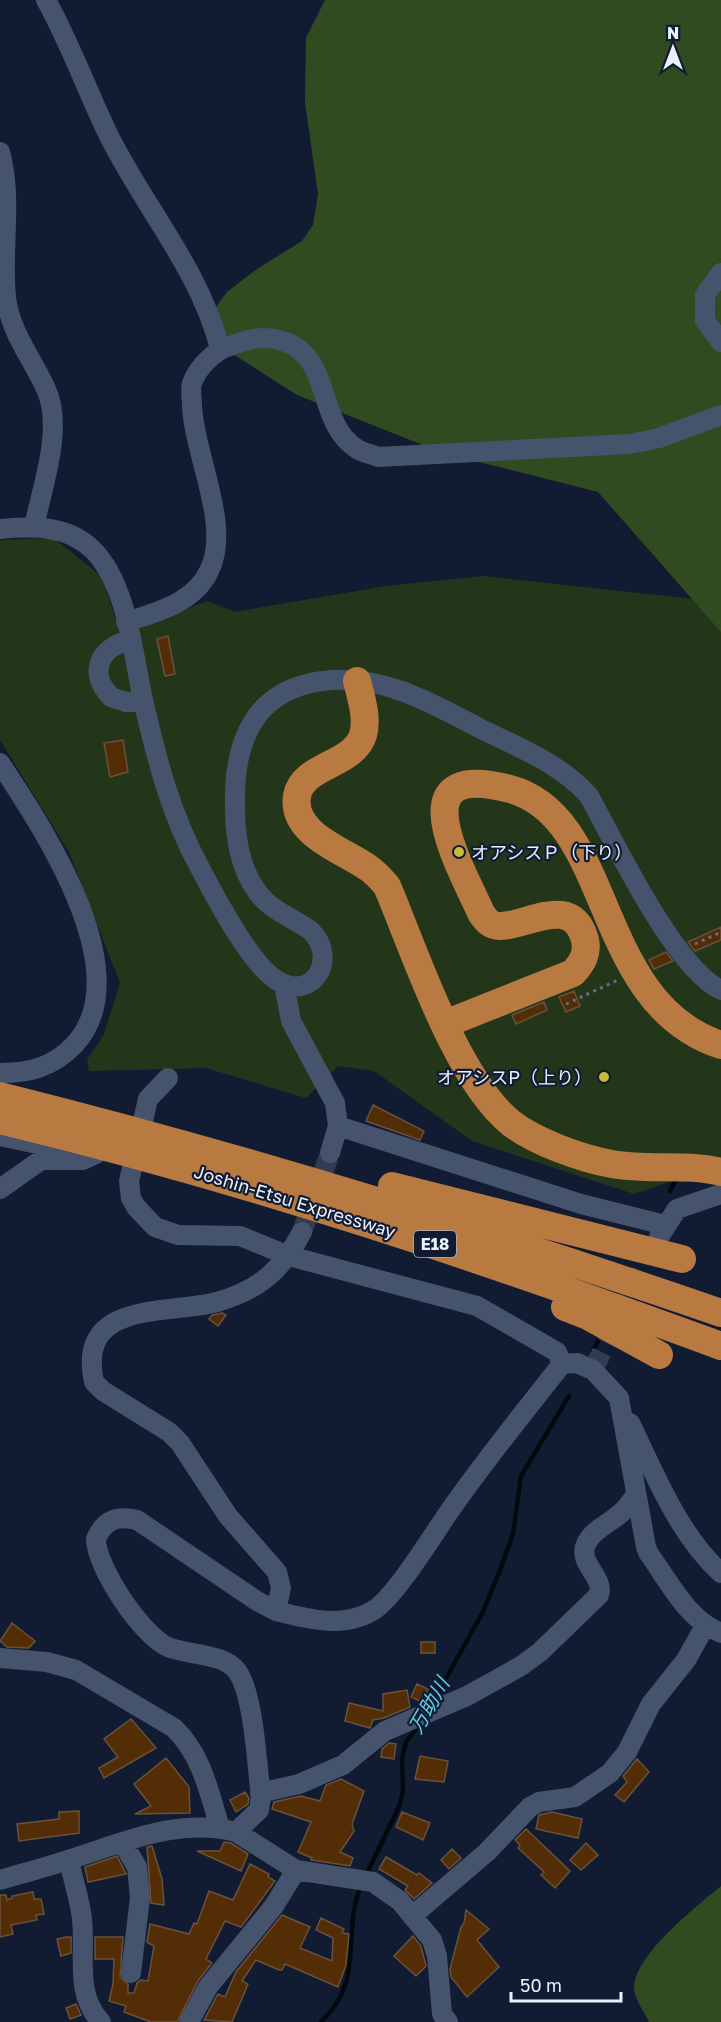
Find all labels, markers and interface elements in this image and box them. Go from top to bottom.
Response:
north arrow [643,18,703,78]
text: N [667,23,679,43]
place label: オアシスＰ（下り） [471,841,632,863]
marker: オアシスＰ（下り） [452,845,466,859]
place label: オアシスP（上り） [437,1066,592,1088]
marker: オアシスP（上り） [597,1070,611,1084]
street label: Joshin-Etsu Expressway [192,1160,398,1242]
road number: E18 [414,1231,456,1257]
water label: 万助川 [403,1671,454,1737]
scale bar [511,1965,620,2003]
text: 50 m [520,1974,562,1996]

